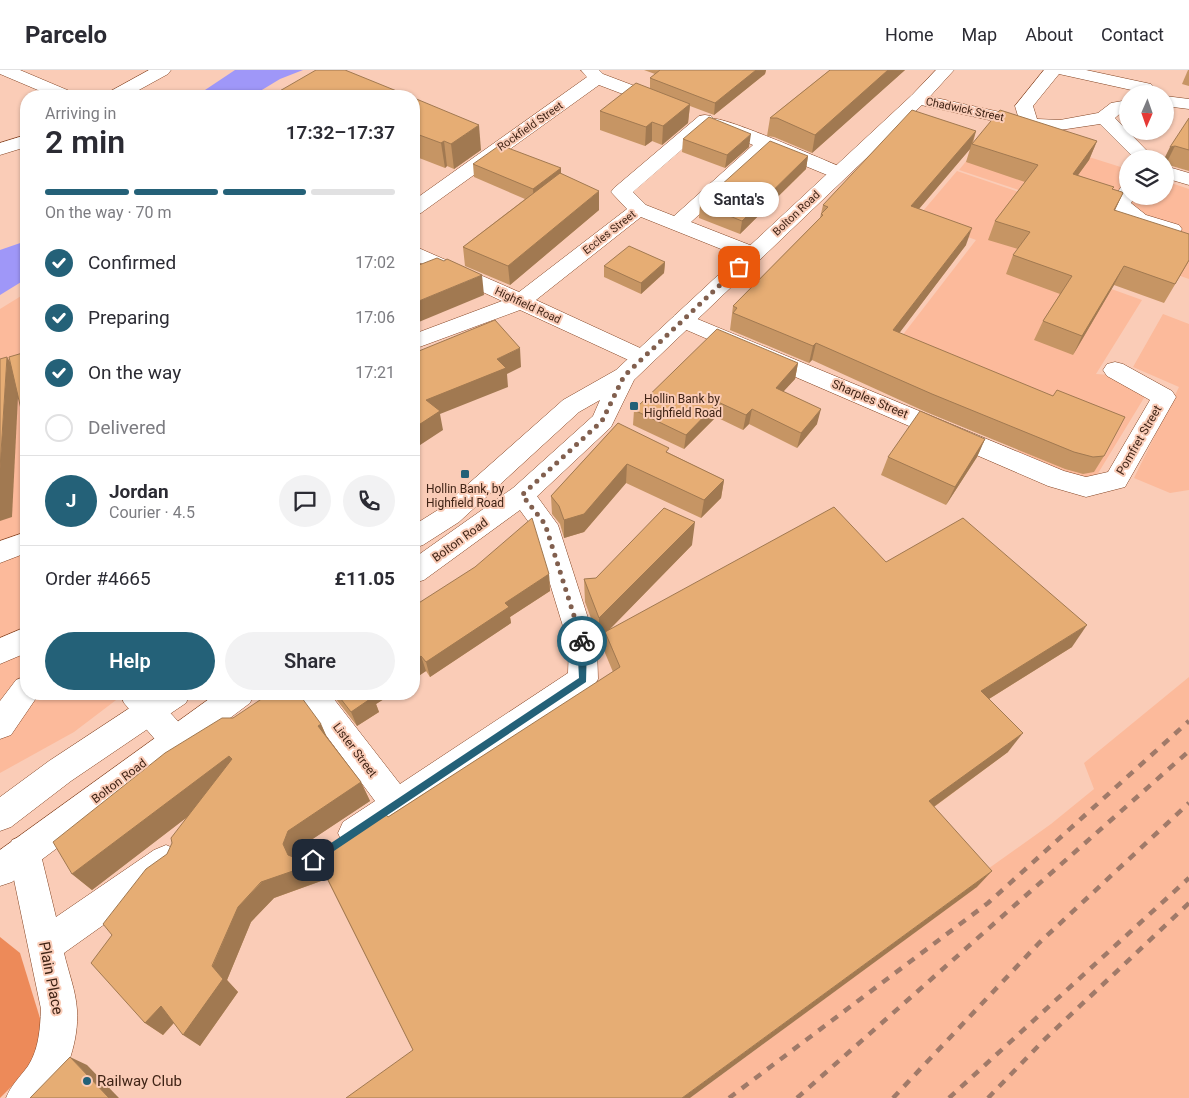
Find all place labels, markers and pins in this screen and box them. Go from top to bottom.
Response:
callout: Santa's [699,182,779,217]
pin [718,246,760,288]
place label: Hollin Bank by Highfield Road [644,392,722,420]
marker: Hollin Bank by Highfield Road [628,400,640,412]
marker: Hollin Bank, by Highfield Road [459,468,471,480]
place label: Hollin Bank, by Highfield Road [426,482,504,510]
pin [292,839,334,881]
place label: Railway Club [97,1072,182,1090]
marker: Railway Club [81,1075,93,1087]

